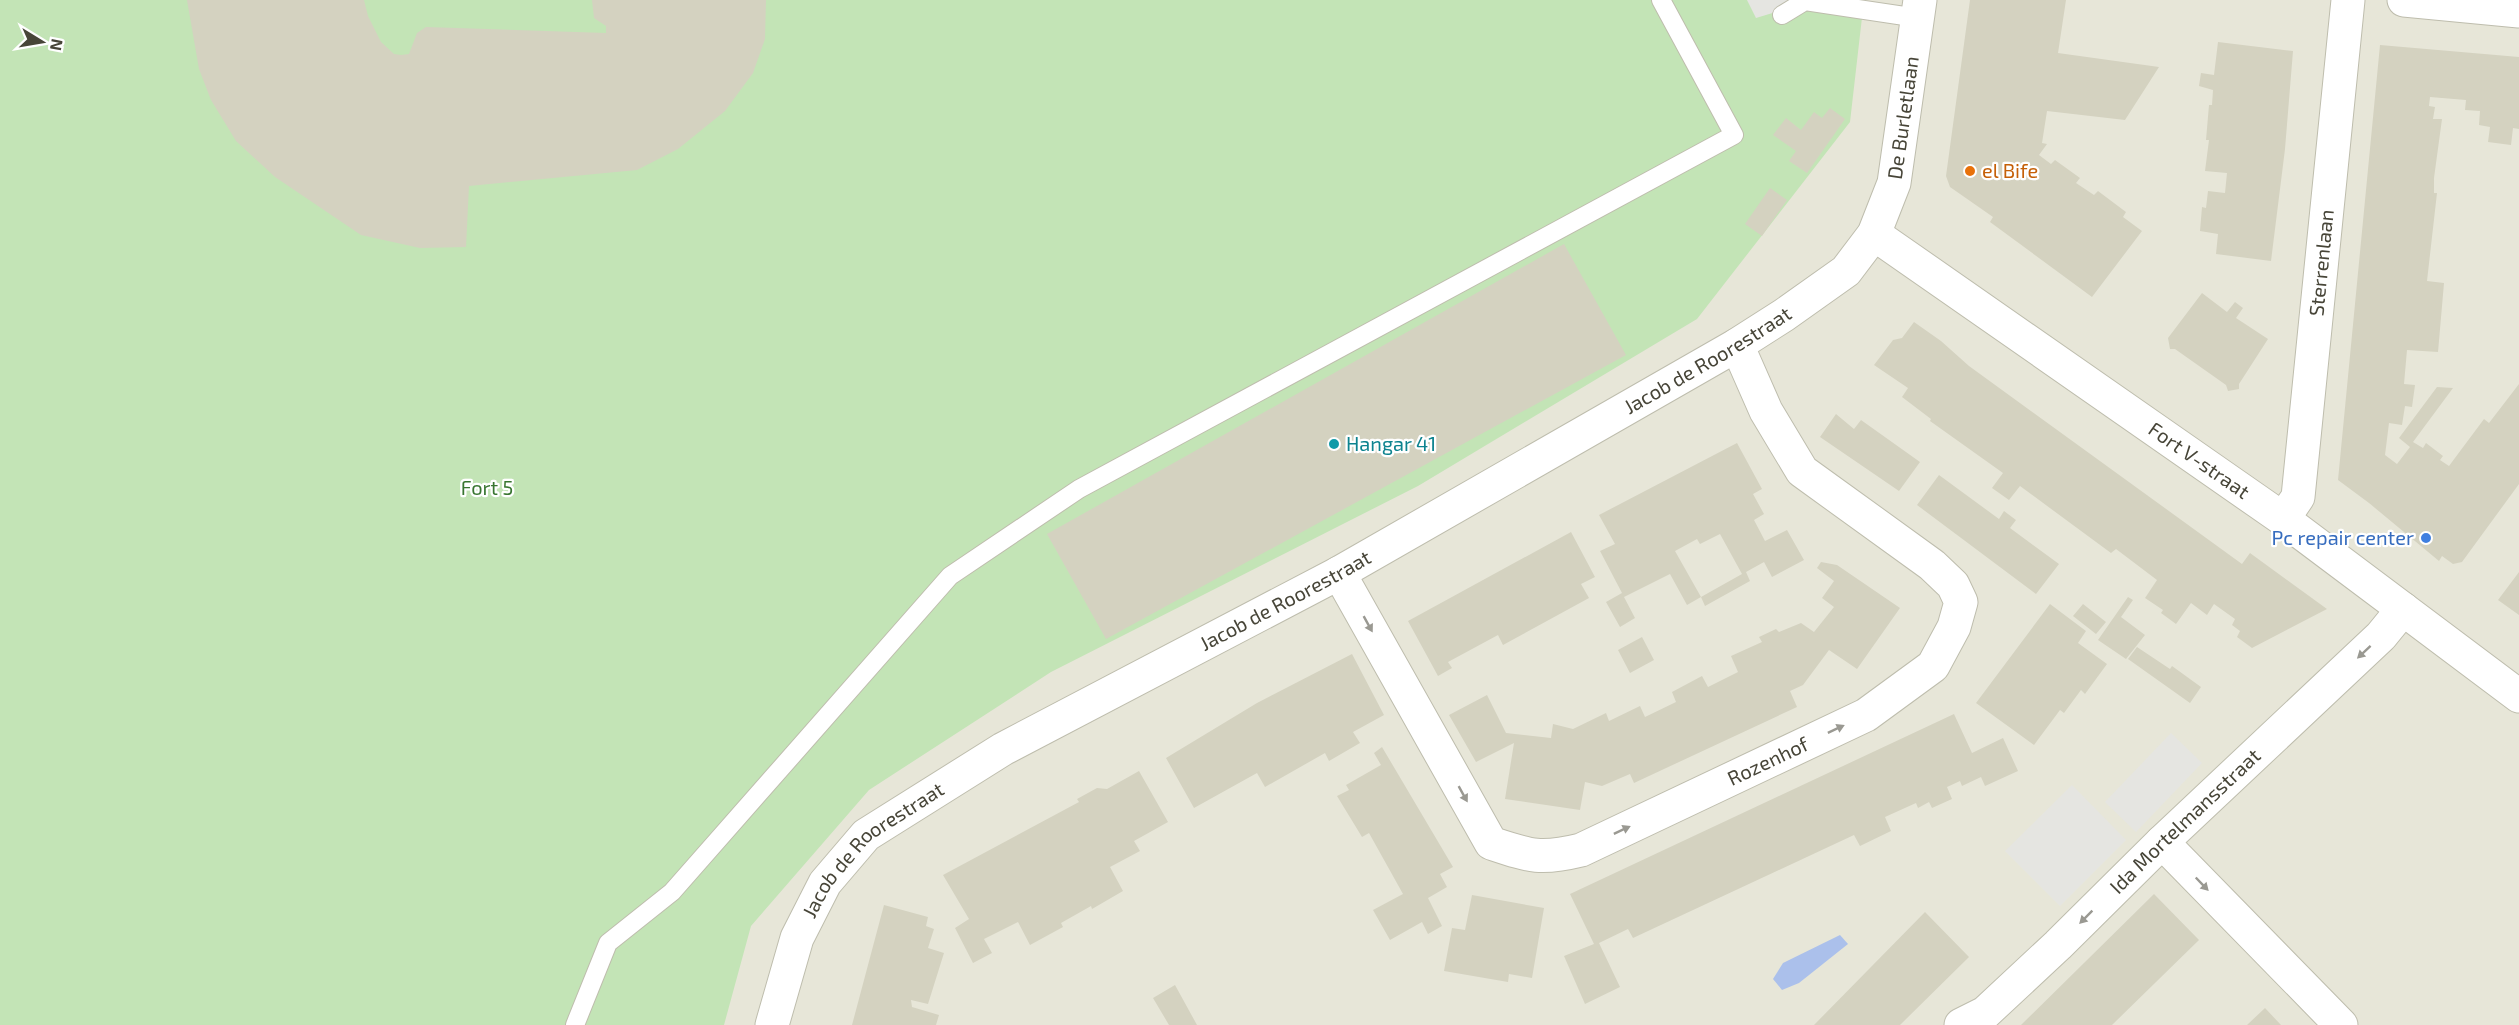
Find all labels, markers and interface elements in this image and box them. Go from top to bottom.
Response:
north arrow [12,12,72,72]
text: N [47,37,68,52]
street label: De Burletlaan [1882,54,1923,181]
place label: el Bife [1982,158,2038,182]
marker: el Bife [1963,164,1977,178]
street label: Sterrenlaan [2303,208,2338,317]
street label: Jacob de Roorestraat [1619,301,1796,418]
street label: Fort V-straat [2144,416,2255,503]
place label: Hangar 41 [1346,431,1436,455]
marker: Hangar 41 [1327,437,1341,451]
park label: Fort 5 [461,475,513,499]
place label: Pc repair center [2272,525,2414,549]
marker: Pc repair center [2419,531,2433,545]
street label: Jacob de Roorestraat [1195,544,1375,655]
one-way arrow [1363,616,1373,633]
one-way arrow [2356,645,2371,659]
one-way arrow [1828,725,1845,734]
street label: Rozenhof [1723,731,1812,790]
street label: Ida Mortelmansstraat [2104,743,2265,898]
street label: Jacob de Roorestraat [796,776,948,921]
one-way arrow [1458,786,1468,803]
one-way arrow [1613,826,1630,835]
one-way arrow [2195,877,2209,891]
one-way arrow [2079,910,2093,924]

